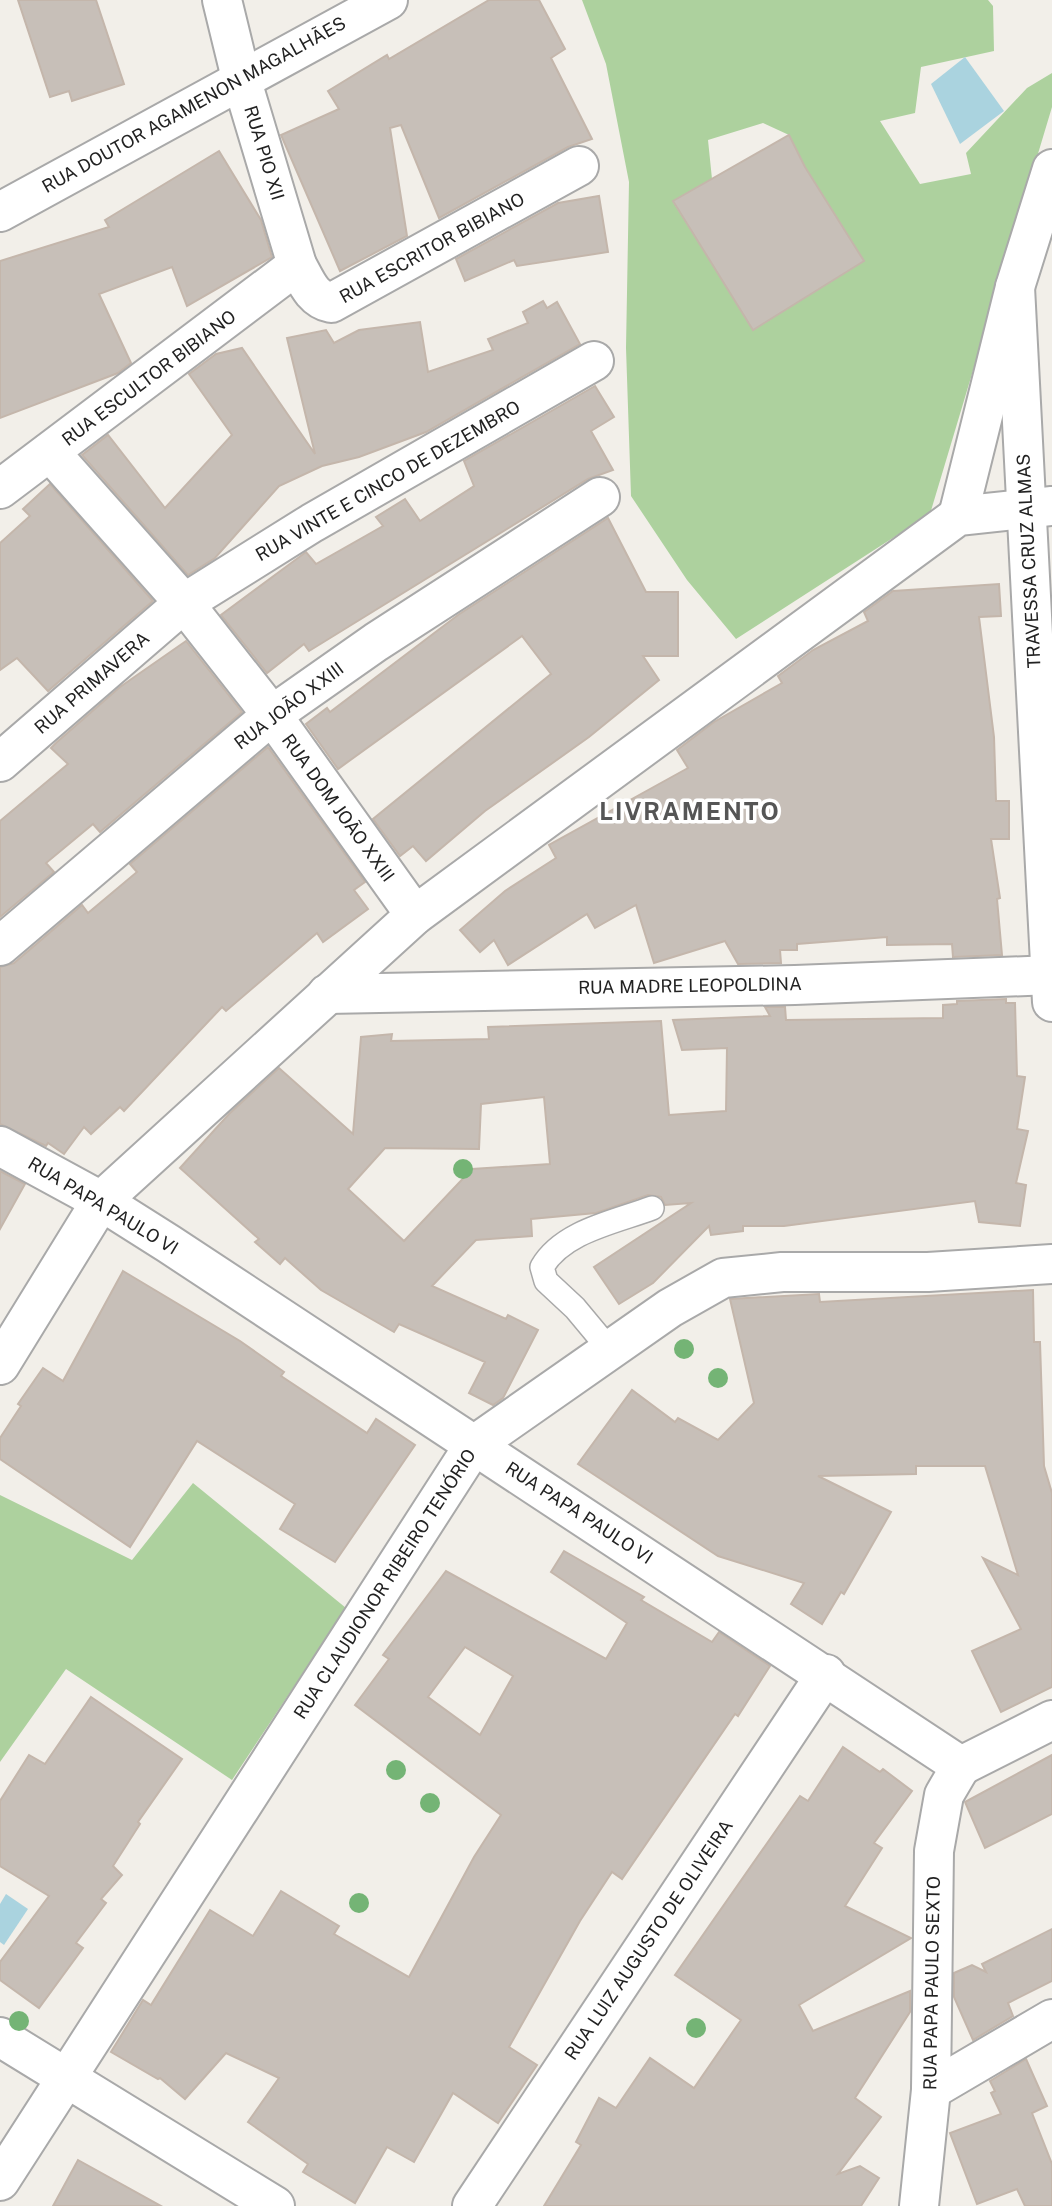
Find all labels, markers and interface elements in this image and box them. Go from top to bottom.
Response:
street label: RUA DOUTOR AGAMENON MAGALHÃES [38,11,349,197]
street label: RUA PIO XII [240,103,289,203]
street label: RUA ESCRITOR BIBIANO [336,188,528,307]
street label: RUA ESCULTOR BIBIANO [58,305,240,450]
street label: RUA VINTE E CINCO DE DEZEMBRO [252,396,524,565]
street label: TRAVESSA CRUZ ALMAS [1012,453,1045,669]
street label: RUA PRIMAVERA [30,627,153,738]
street label: RUA JOÃO XXIII [229,657,347,753]
street label: RUA DOM JOÃO XXIII [278,729,400,886]
district label: LIVRAMENTO [599,797,781,825]
street label: RUA MADRE LEOPOLDINA [578,973,802,998]
street label: RUA PAPA PAULO VI [24,1152,182,1259]
street label: RUA CLAUDIONOR RIBEIRO TENÓRIO [288,1444,480,1723]
street label: RUA PAPA PAULO VI [502,1457,657,1568]
street label: RUA LUIZ AUGUSTO DE OLIVEIRA [560,1815,737,2064]
street label: RUA PAPA PAULO SEXTO [919,1876,944,2090]

